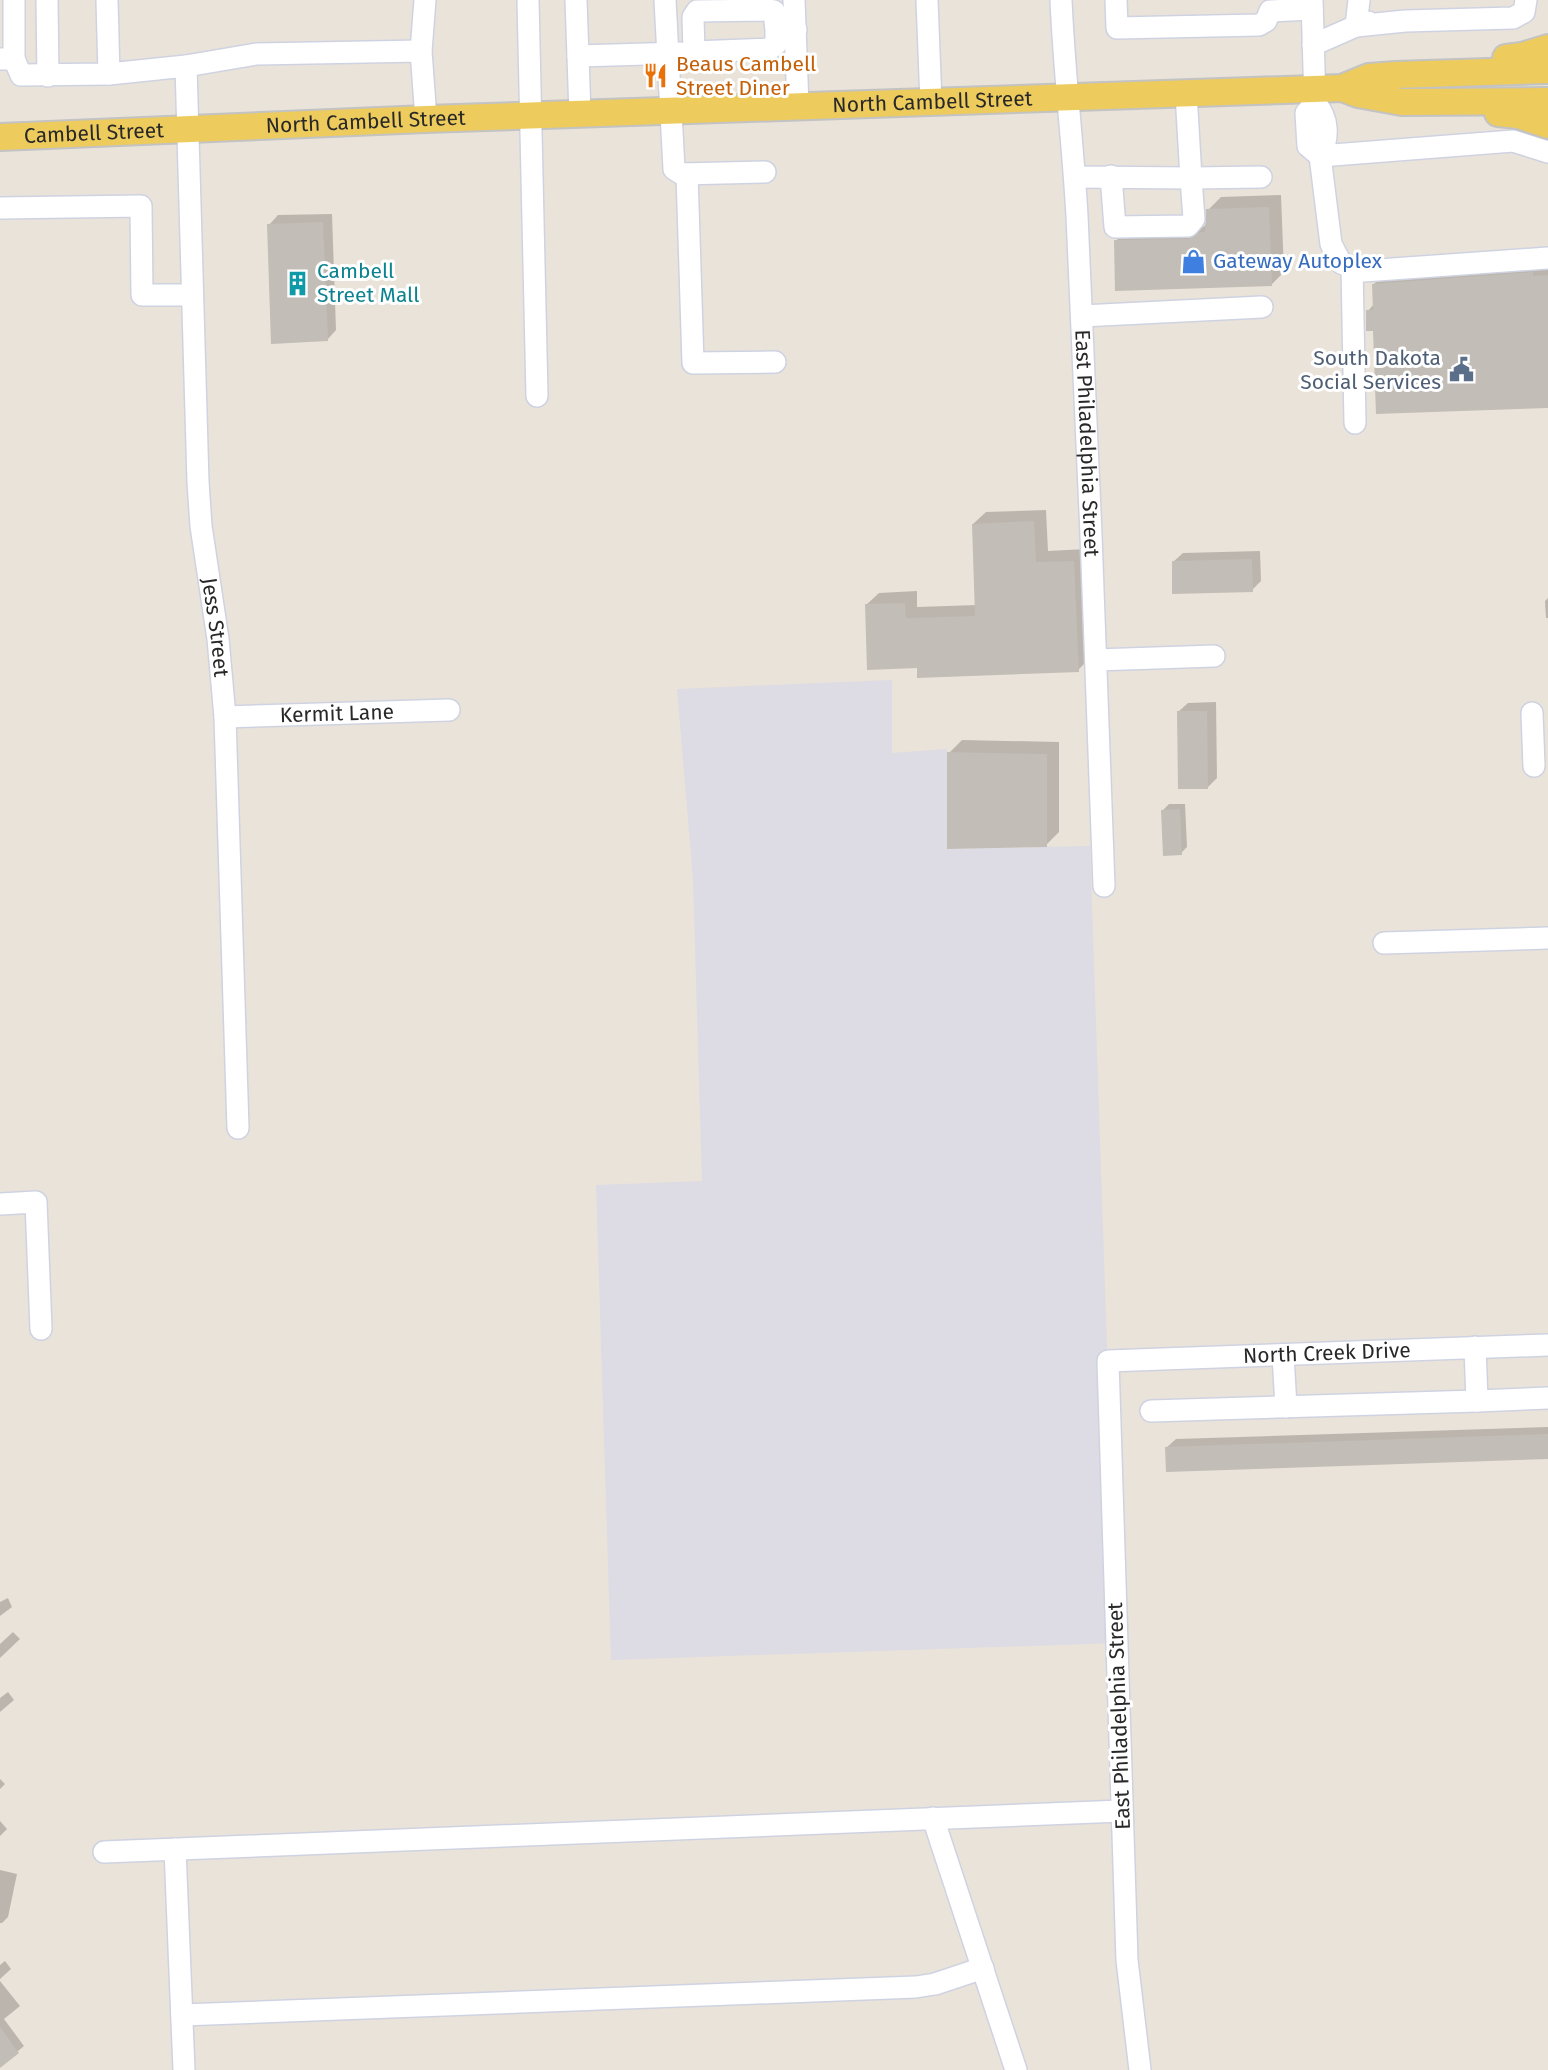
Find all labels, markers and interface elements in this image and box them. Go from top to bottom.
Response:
place label: Beaus Cambell Street Diner [676,51,816,101]
restaurant icon: Beaus Cambell Street Diner [642,62,670,90]
street label: North Cambell Street [832,85,1033,118]
street label: North Cambell Street [265,105,466,139]
street label: Cambell Street [24,117,165,149]
shop icon: Gateway Autoplex [1179,247,1207,275]
place label: Gateway Autoplex [1213,248,1383,274]
place label: Cambell Street Mall [317,258,419,308]
building icon: Cambell Street Mall [283,269,311,297]
street label: East Philadelphia Street [1069,329,1105,558]
place label: South Dakota Social Services [1300,345,1441,395]
public building icon: South Dakota Social Services [1447,356,1475,384]
street label: Jess Street [196,576,234,678]
street label: Kermit Lane [279,699,394,728]
street label: North Creek Drive [1243,1337,1411,1369]
street label: East Philadelphia Street [1102,1601,1136,1830]

